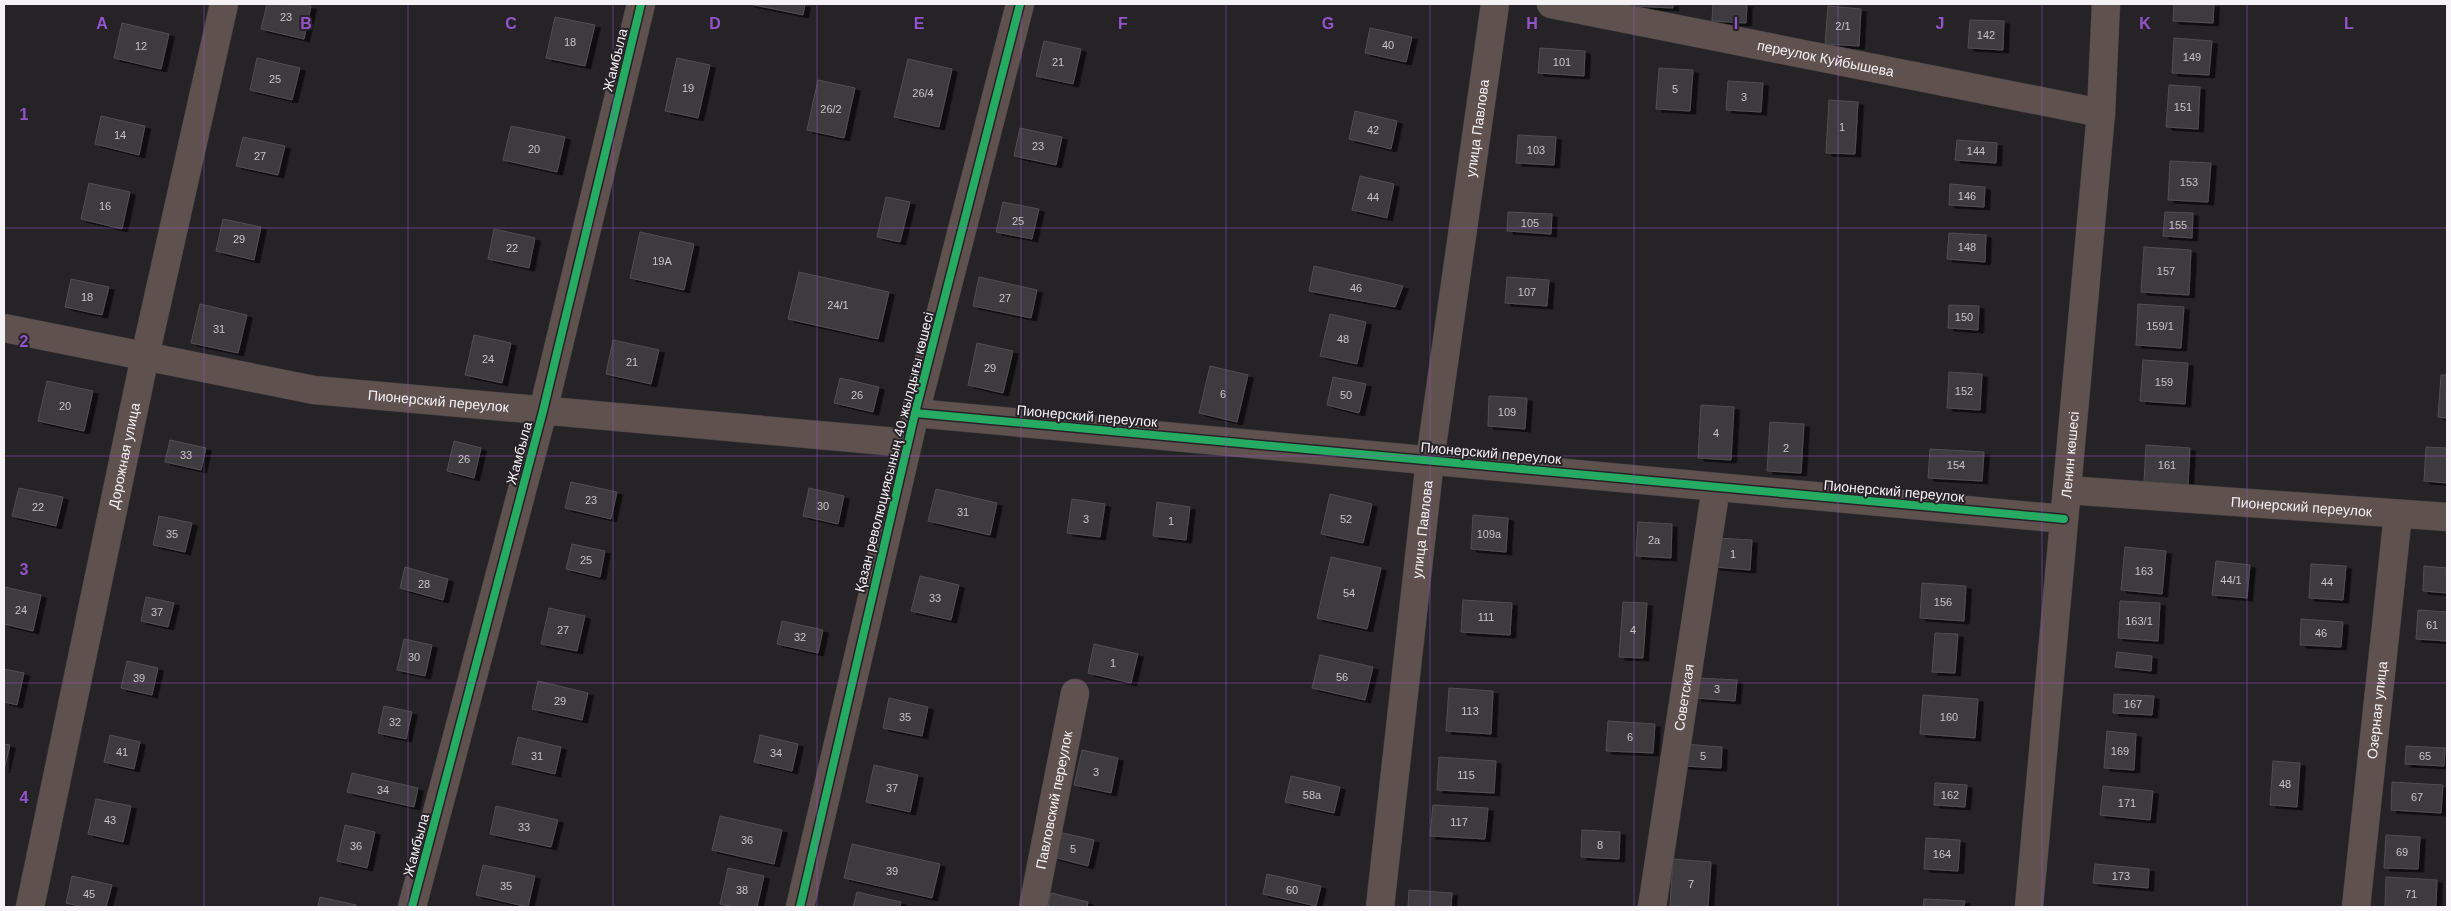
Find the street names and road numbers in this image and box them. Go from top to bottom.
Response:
street label: Жамбыла [599,27,631,93]
street label: переулок Куйбышева [1756,37,1896,80]
street label: улица Павлова [1462,78,1492,178]
street label: Қазан революциясының 40 жылдығы көшесі [851,310,937,594]
street label: Пионерский переулок [367,387,510,415]
street label: Дорожная улица [105,401,143,510]
street label: Пионерский переулок [1016,402,1159,430]
street label: Ленин көшесі [2058,411,2082,499]
street label: Жамбыла [503,420,535,486]
street label: Пионерский переулок [1420,439,1563,467]
street label: Пионерский переулок [1823,477,1966,505]
street label: улица Павлова [1409,479,1436,579]
street label: Пионерский переулок [2230,494,2373,520]
street label: Озерная улица [2364,660,2390,760]
street label: Советская [1671,663,1697,732]
street label: Павловский переулок [1033,729,1076,871]
street label: Жамбыла [400,812,432,878]

